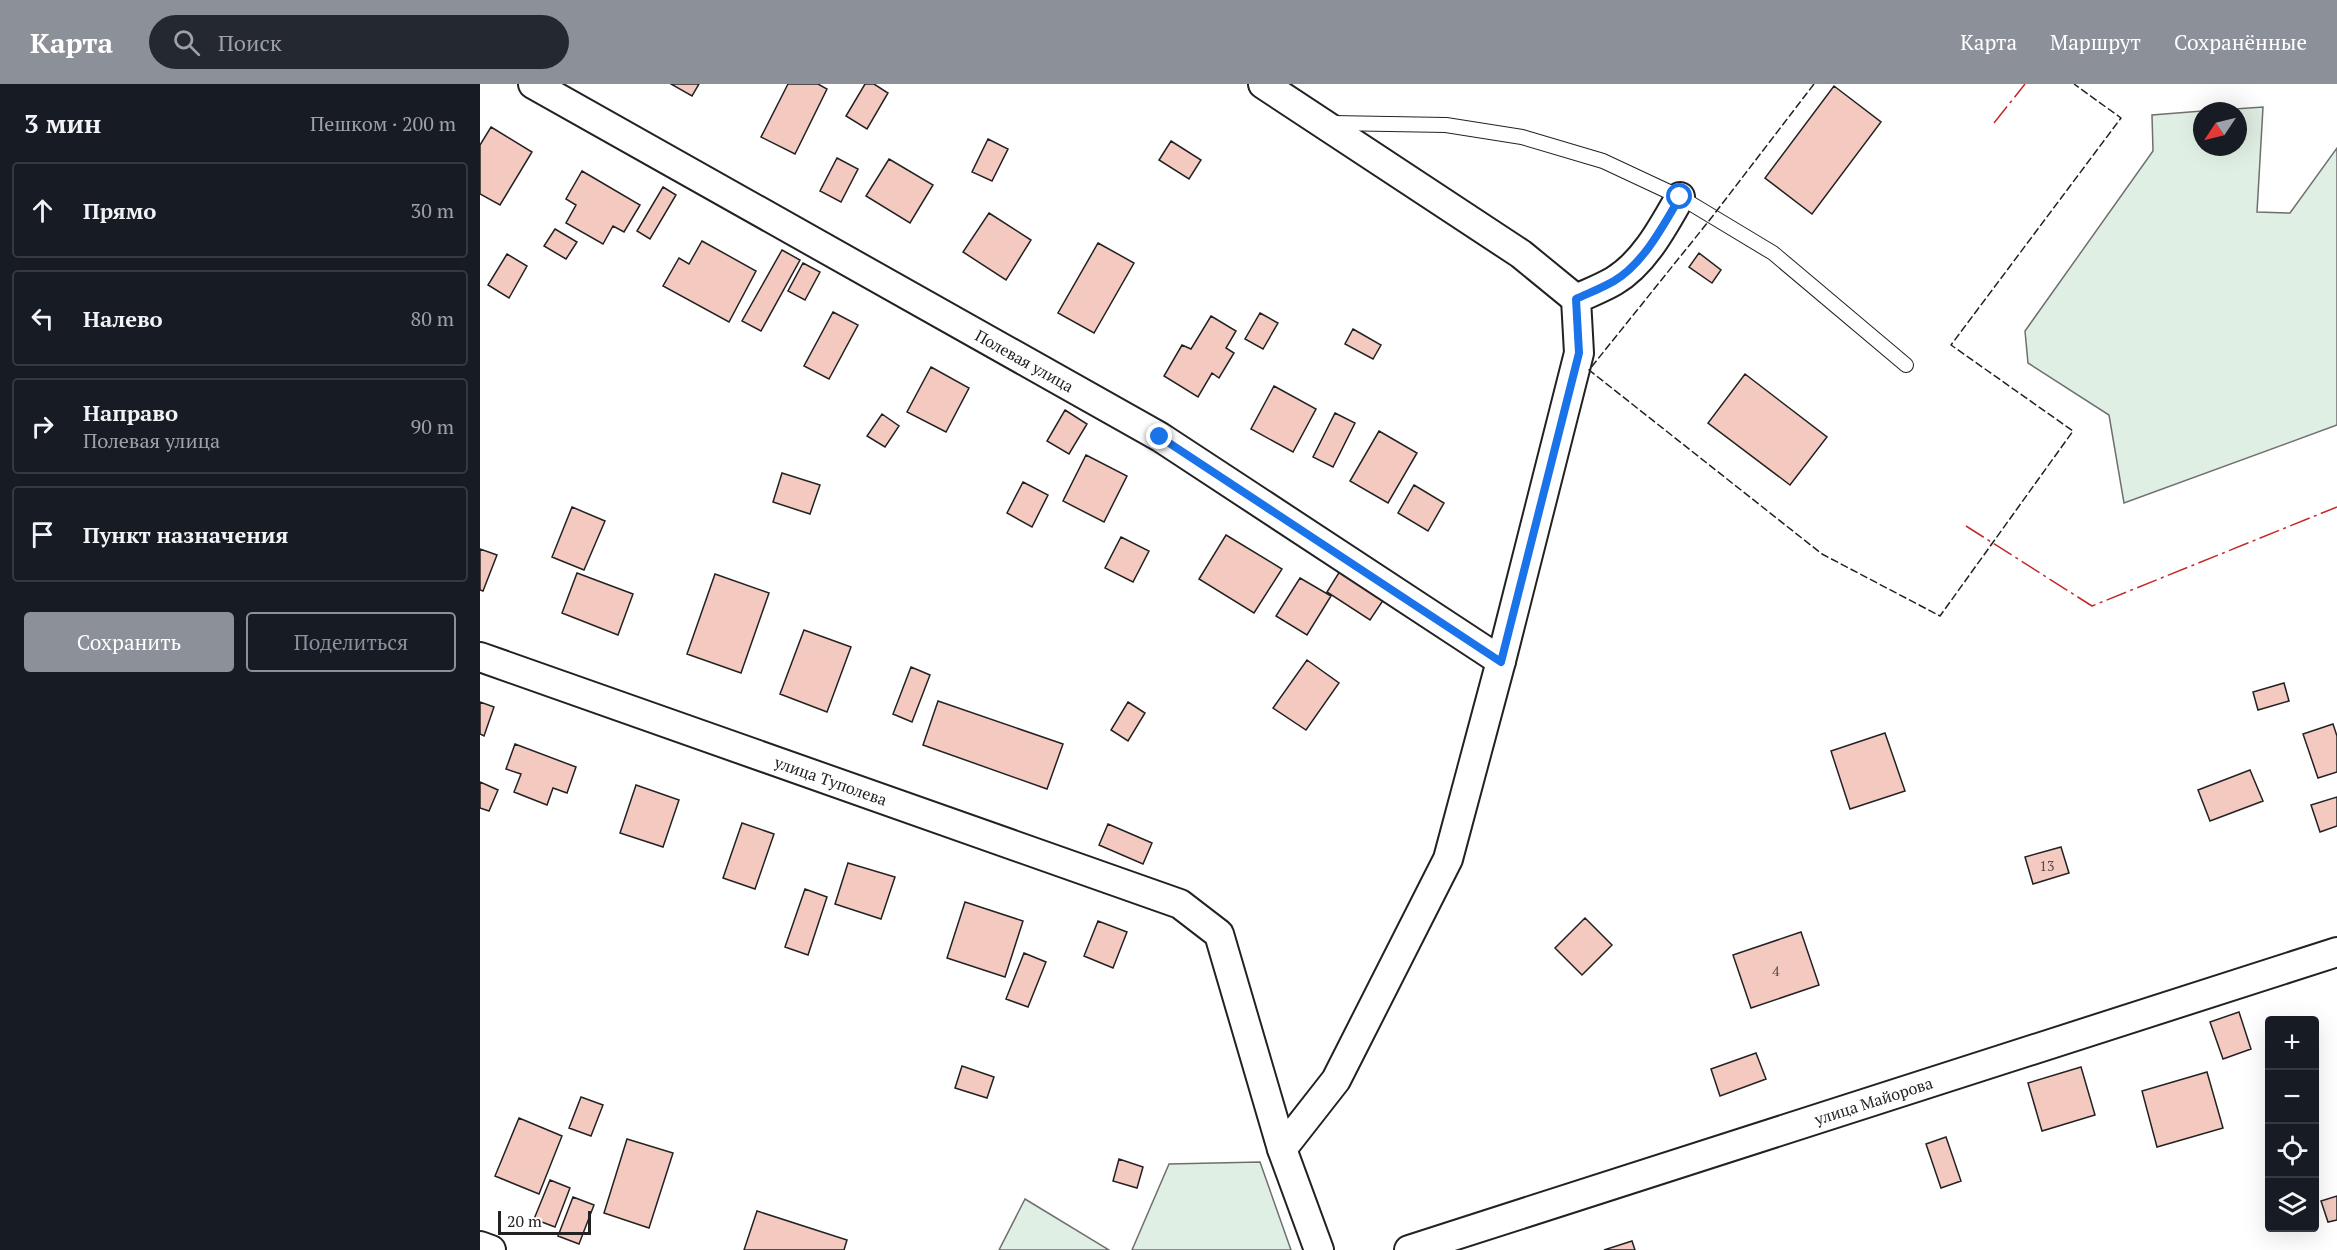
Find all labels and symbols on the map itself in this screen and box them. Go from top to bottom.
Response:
north arrow [2193,102,2247,156]
route start [1666,183,1692,209]
street label: Полевая улица [971,324,1078,397]
route end [1146,423,1172,449]
street label: улица Туполева [771,751,890,811]
house number: 13 [2040,856,2054,875]
house number: 4 [1772,961,1780,980]
street label: улица Майорова [1811,1072,1936,1130]
scale bar [498,1208,591,1236]

